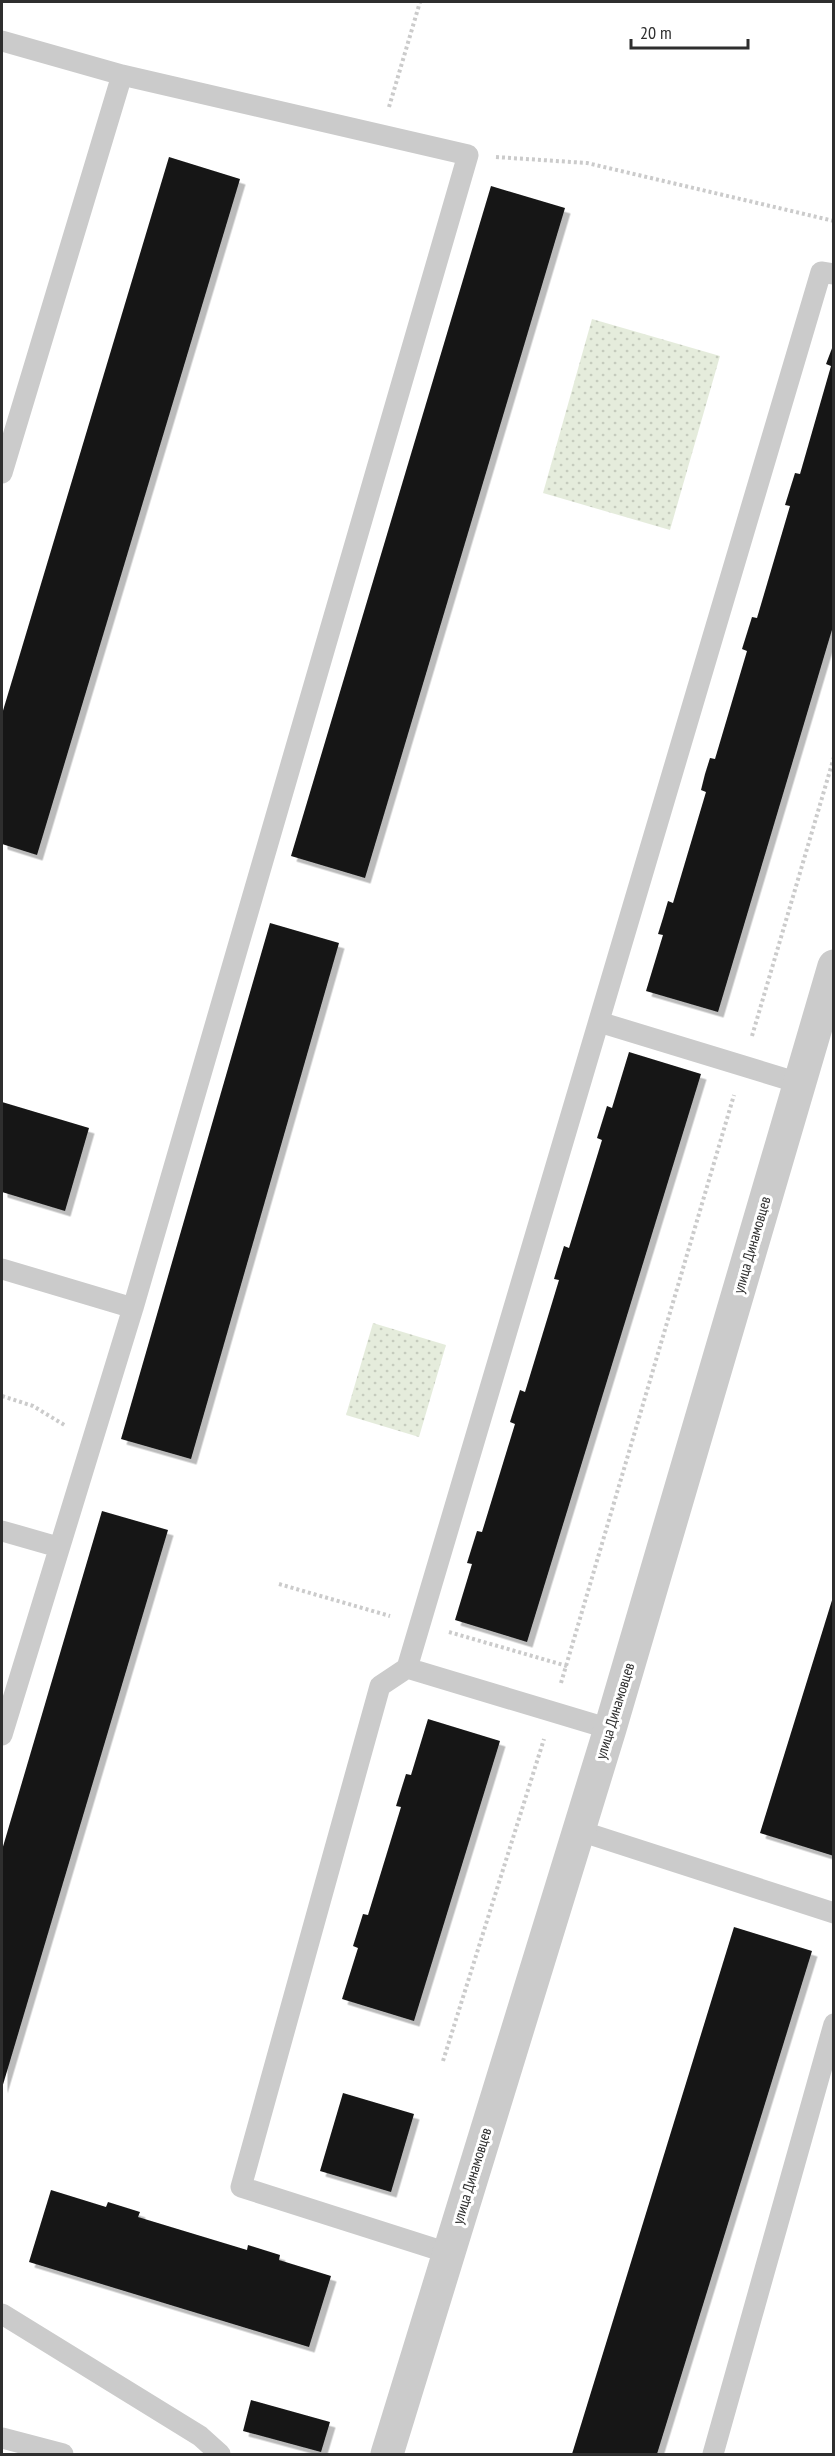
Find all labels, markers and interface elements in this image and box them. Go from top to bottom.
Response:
scale bar [631,12,748,50]
text: 20 m [640,21,672,44]
street label: улица Динамовцев [729,1194,774,1296]
street label: улица Динамовцев [591,1660,638,1762]
street label: улица Динамовцев [448,2125,495,2227]

